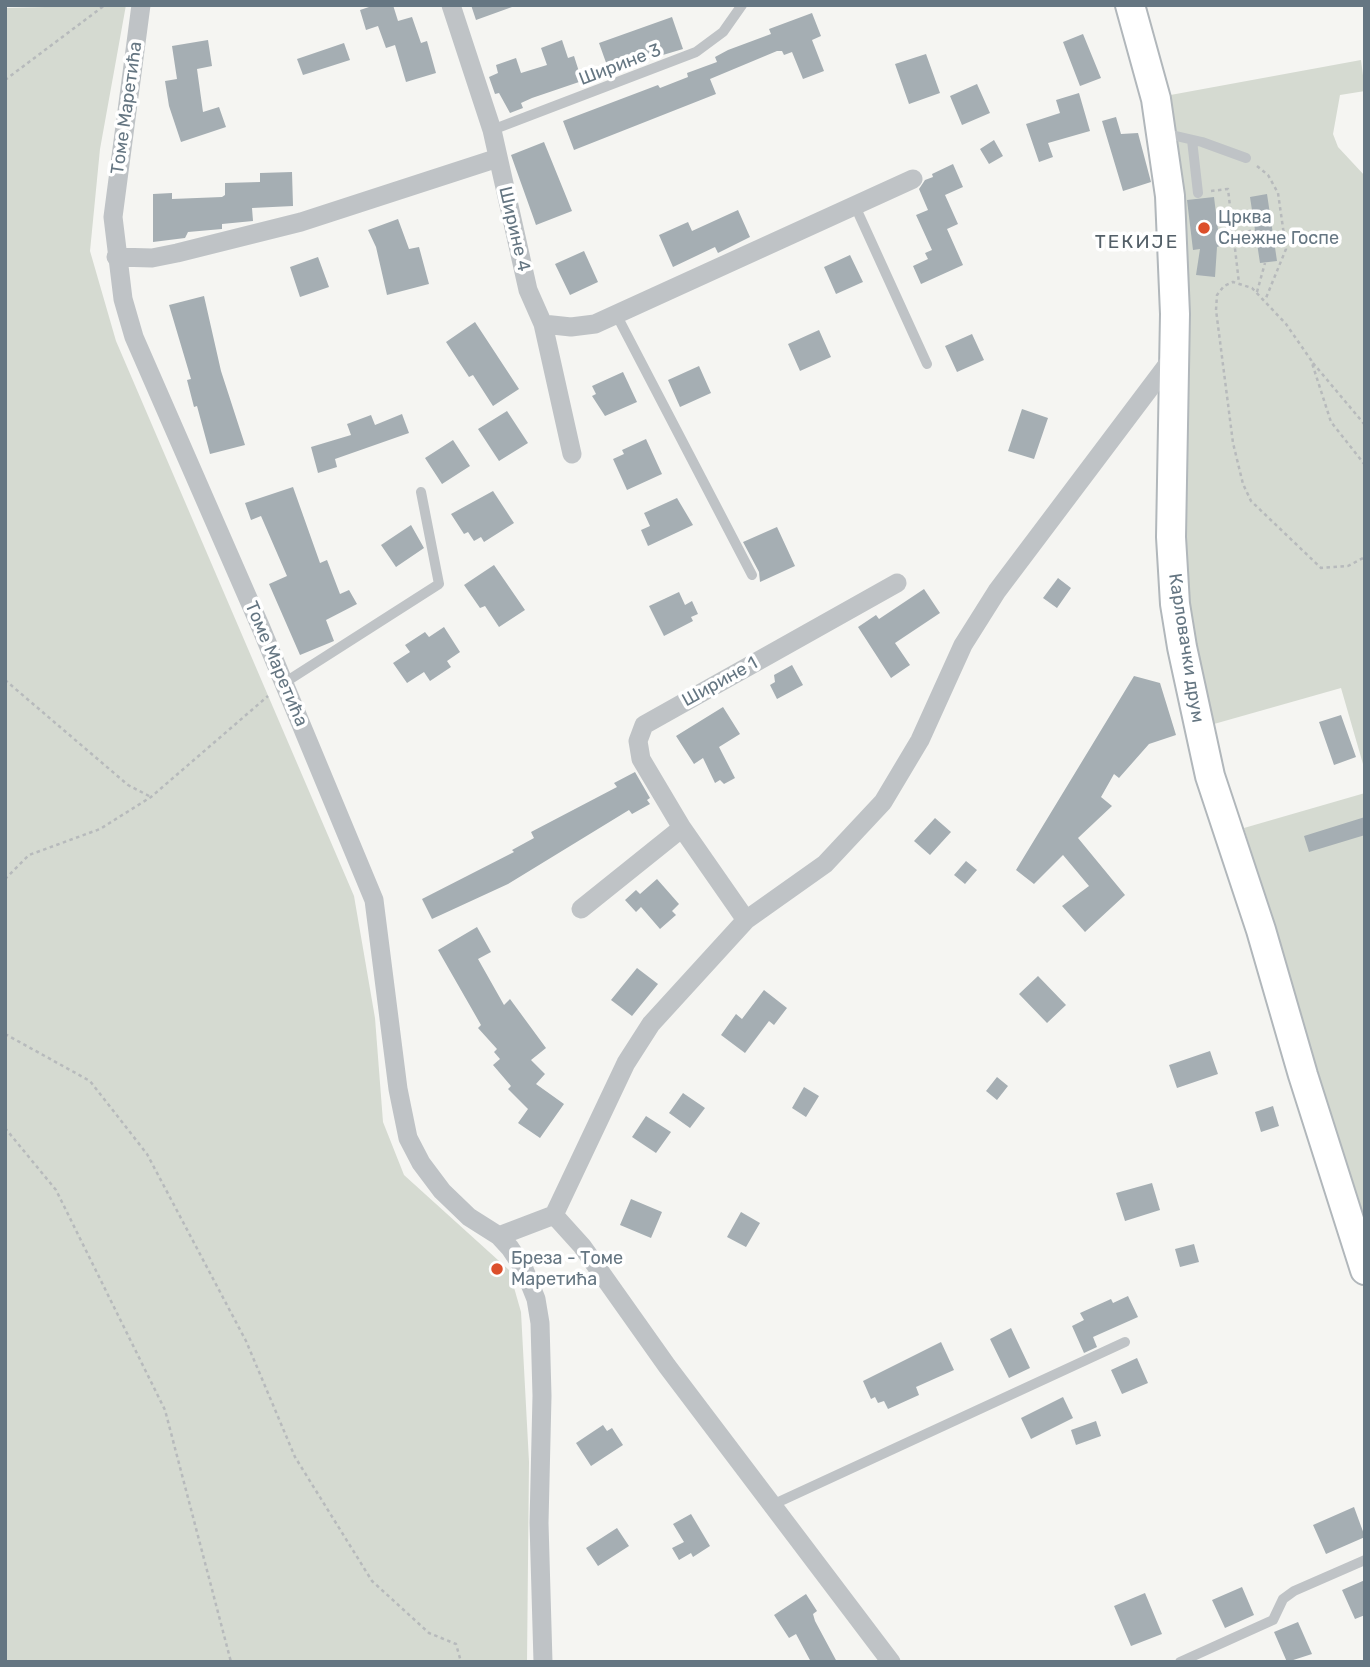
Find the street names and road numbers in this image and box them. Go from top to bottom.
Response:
street label: Ширине 3 [576,39,664,91]
street label: Томе Маретића [107,40,147,176]
street label: Ширине 4 [494,184,534,274]
street label: Карловачки друм [1164,572,1208,724]
street label: Томе Маретића [240,598,312,730]
street label: Ширине 1 [678,652,762,712]

